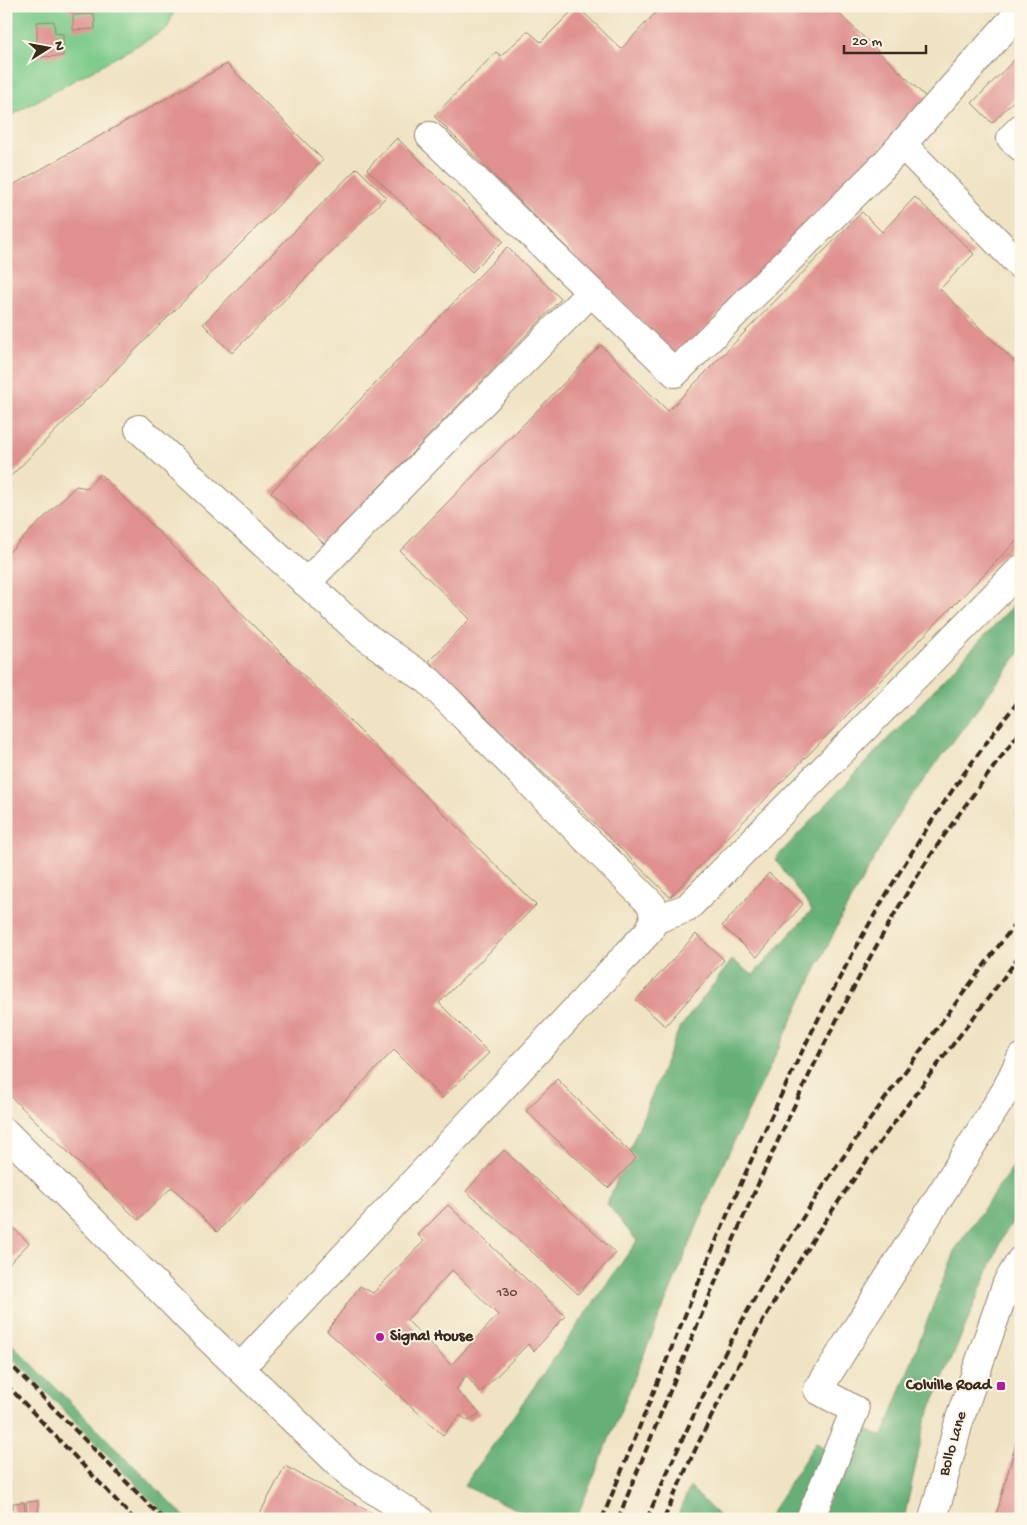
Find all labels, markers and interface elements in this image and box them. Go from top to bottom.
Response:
north arrow [22,22,72,72]
scale bar [844,22,927,54]
text: 20 m [852,33,882,51]
text: N [49,40,68,52]
house number: 130 [496,1285,517,1302]
place label: Signal House [390,1328,474,1347]
marker: Signal House [374,1331,386,1343]
place label: Colville Road [905,1377,993,1396]
marker: Colville Road [995,1380,1007,1392]
street label: Bollo Lane [935,1409,972,1479]

